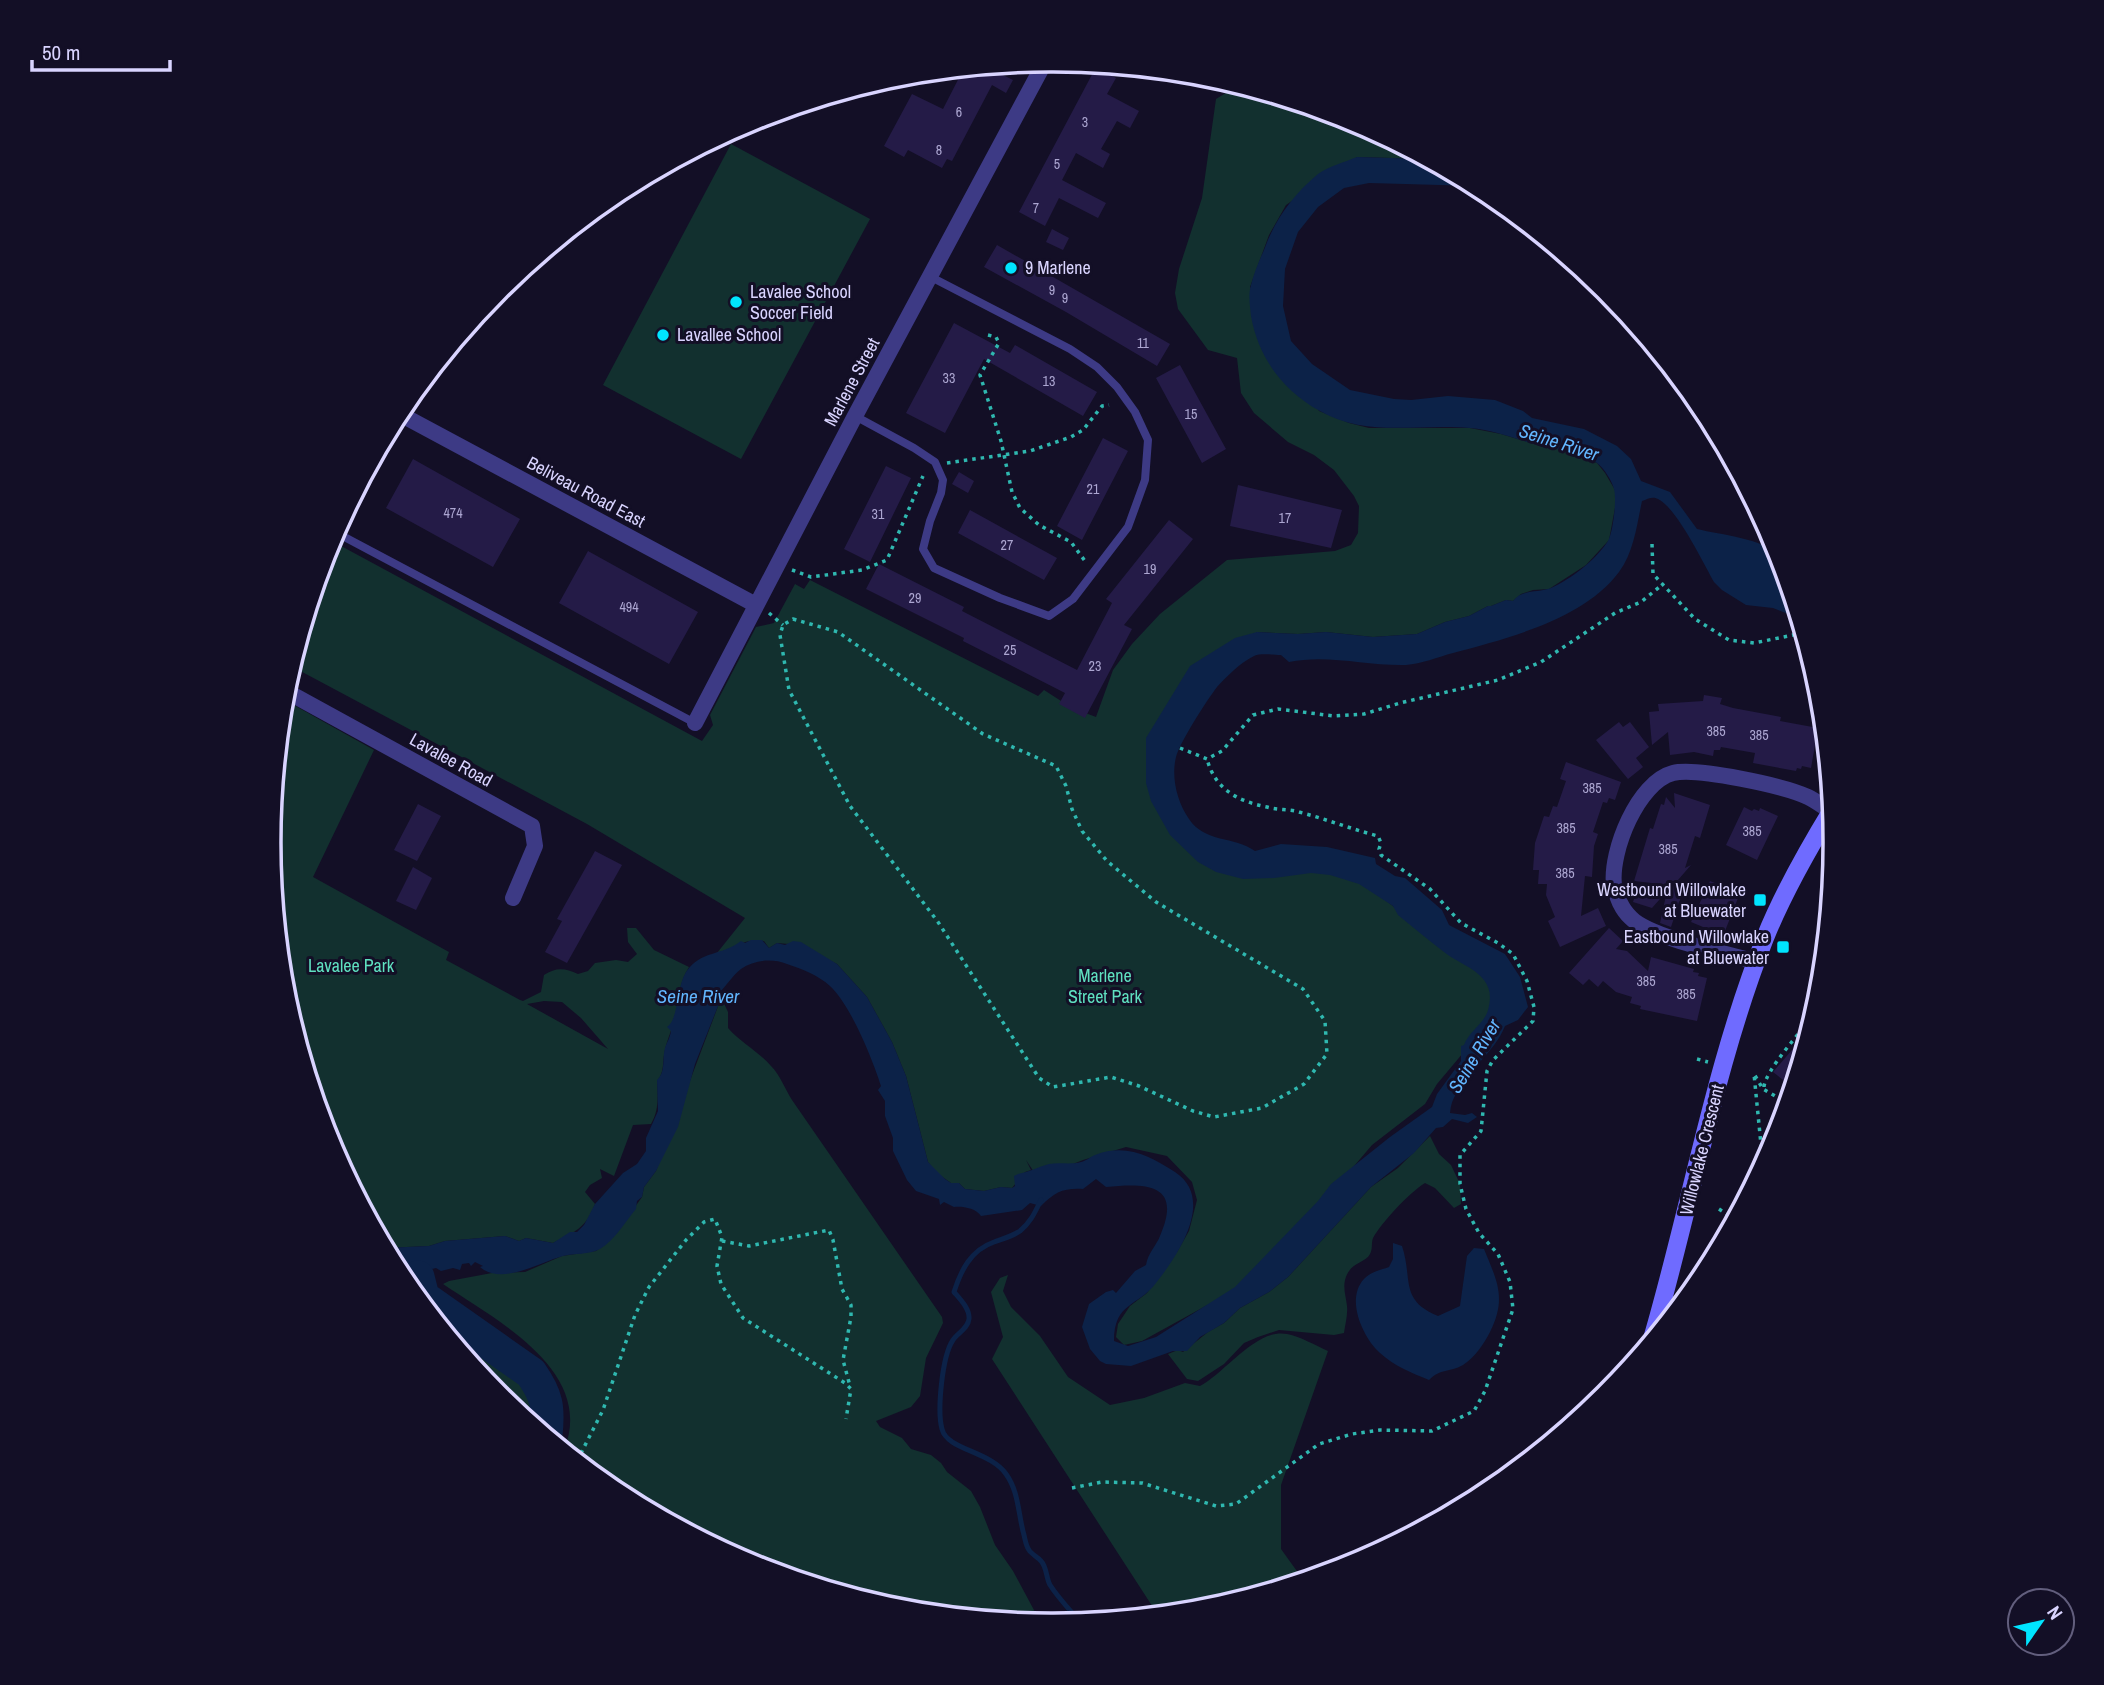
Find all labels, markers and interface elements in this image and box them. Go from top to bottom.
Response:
scale bar [32,28,170,72]
text: 50 m [42,38,80,67]
house number: 6 [956,103,962,121]
house number: 3 [1082,113,1088,131]
house number: 8 [936,141,942,159]
house number: 5 [1054,155,1060,173]
house number: 7 [1033,199,1039,217]
place label: 9 Marlene [1025,255,1091,280]
marker: 9 Marlene [1003,260,1019,276]
place label: Lavalee School Soccer Field [750,279,851,325]
house number: 9 [1049,281,1055,299]
house number: 9 [1062,289,1068,307]
marker: Lavalee School Soccer Field [728,294,744,310]
place label: Lavallee School [677,322,781,347]
marker: Lavallee School [655,327,671,343]
street label: Marlene Street [818,333,885,430]
house number: 11 [1137,334,1150,352]
house number: 33 [943,369,955,387]
house number: 13 [1043,372,1055,390]
house number: 15 [1185,405,1197,423]
water label: Seine River [1516,417,1603,467]
street label: Beliveau Road East [523,450,650,533]
house number: 21 [1087,480,1100,498]
house number: 474 [443,504,463,522]
house number: 31 [872,505,885,523]
house number: 17 [1279,509,1291,527]
house number: 27 [1001,536,1013,554]
house number: 19 [1144,560,1156,578]
house number: 29 [909,589,921,607]
house number: 494 [619,598,639,616]
house number: 25 [1004,641,1016,659]
house number: 23 [1089,657,1101,675]
house number: 385 [1706,722,1726,740]
house number: 385 [1749,726,1769,744]
street label: Lavalee Road [405,727,497,793]
house number: 385 [1582,779,1602,797]
house number: 385 [1556,819,1576,837]
house number: 385 [1742,822,1762,840]
house number: 385 [1658,840,1678,858]
house number: 385 [1555,864,1575,882]
place label: Westbound Willowlake at Bluewater [1597,877,1746,923]
marker: Westbound Willowlake at Bluewater [1752,892,1768,908]
place label: Eastbound Willowlake at Bluewater [1624,924,1769,970]
marker: Eastbound Willowlake at Bluewater [1775,939,1791,955]
park label: Lavalee Park [308,953,395,978]
park label: Marlene Street Park [1068,963,1143,1009]
house number: 385 [1636,972,1656,990]
water label: Seine River [657,983,740,1009]
house number: 385 [1676,985,1696,1003]
water label: Seine River [1442,1013,1507,1098]
street label: Willowlake Crescent [1673,1082,1730,1218]
north arrow [2006,1587,2076,1657]
text: N [2041,1601,2069,1624]

